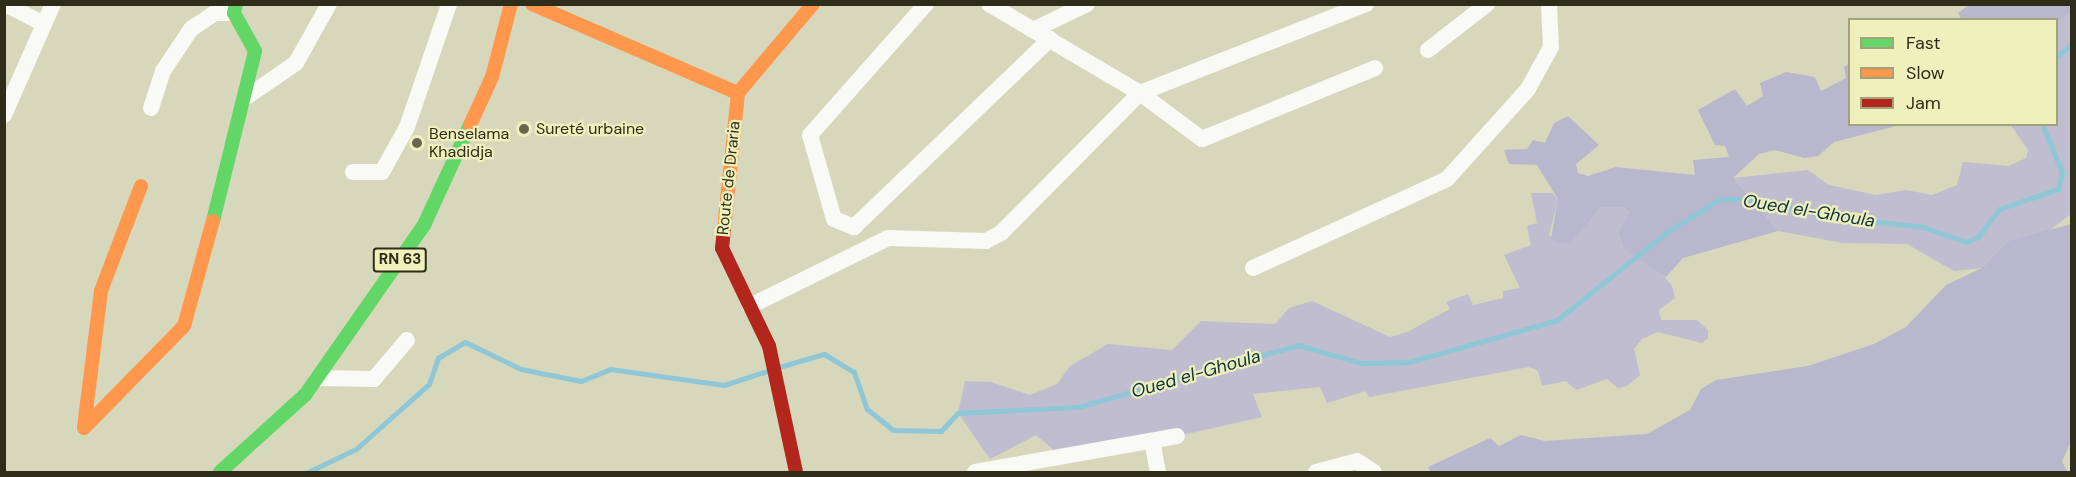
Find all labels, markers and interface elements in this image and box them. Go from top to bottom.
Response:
legend [1848,18,2058,126]
text: Fast [1906,31,1941,55]
text: Slow [1906,61,1945,85]
text: Jam [1906,91,1941,115]
place label: Sureté urbaine [536,119,644,139]
street label: Route de Draria [713,120,745,236]
marker: Sureté urbaine [517,122,531,136]
place label: Benselama Khadidja [429,124,509,162]
marker: Benselama Khadidja [410,136,424,150]
water label: Oued el-Ghoula [1741,190,1877,232]
road number: RN 63 [372,248,428,272]
water label: Oued el-Ghoula [1129,345,1263,403]

